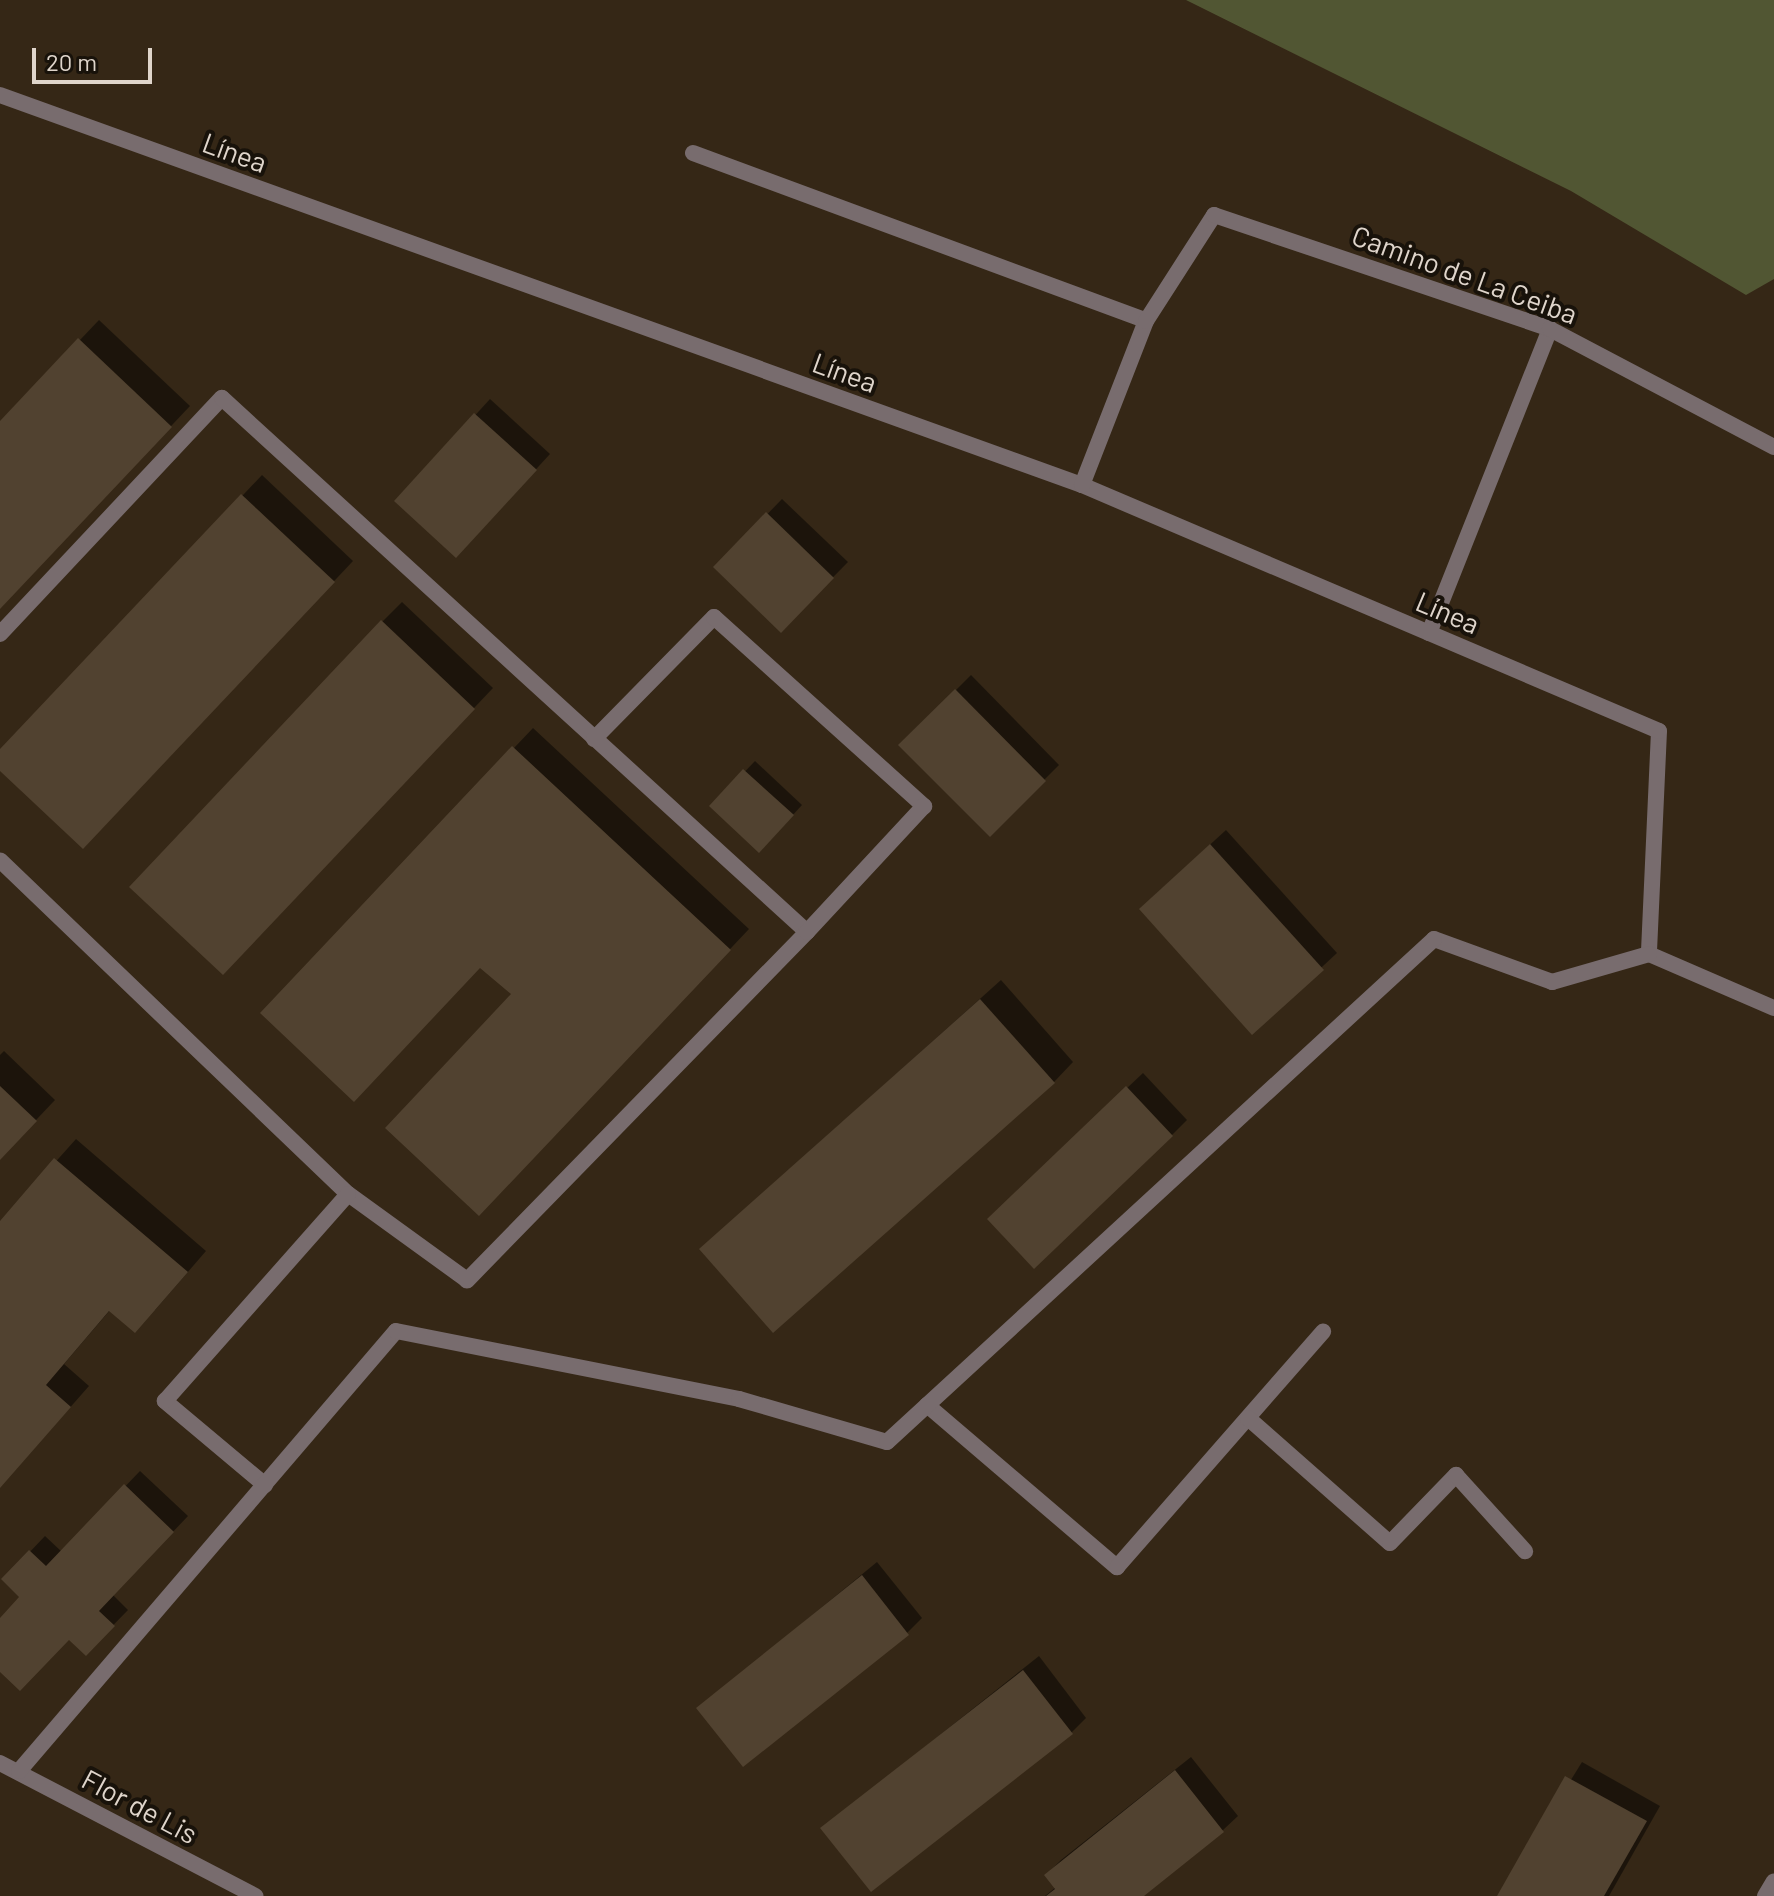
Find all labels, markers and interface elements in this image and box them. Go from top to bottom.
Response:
scale bar [36,32,156,82]
text: 20 m [46,47,97,76]
street label: Línea [198,125,272,179]
street label: Camino de La Ceiba [1348,218,1582,330]
street label: Línea [808,345,882,399]
street label: Línea [1411,584,1485,640]
street label: Flor de Lis [77,1762,203,1850]

